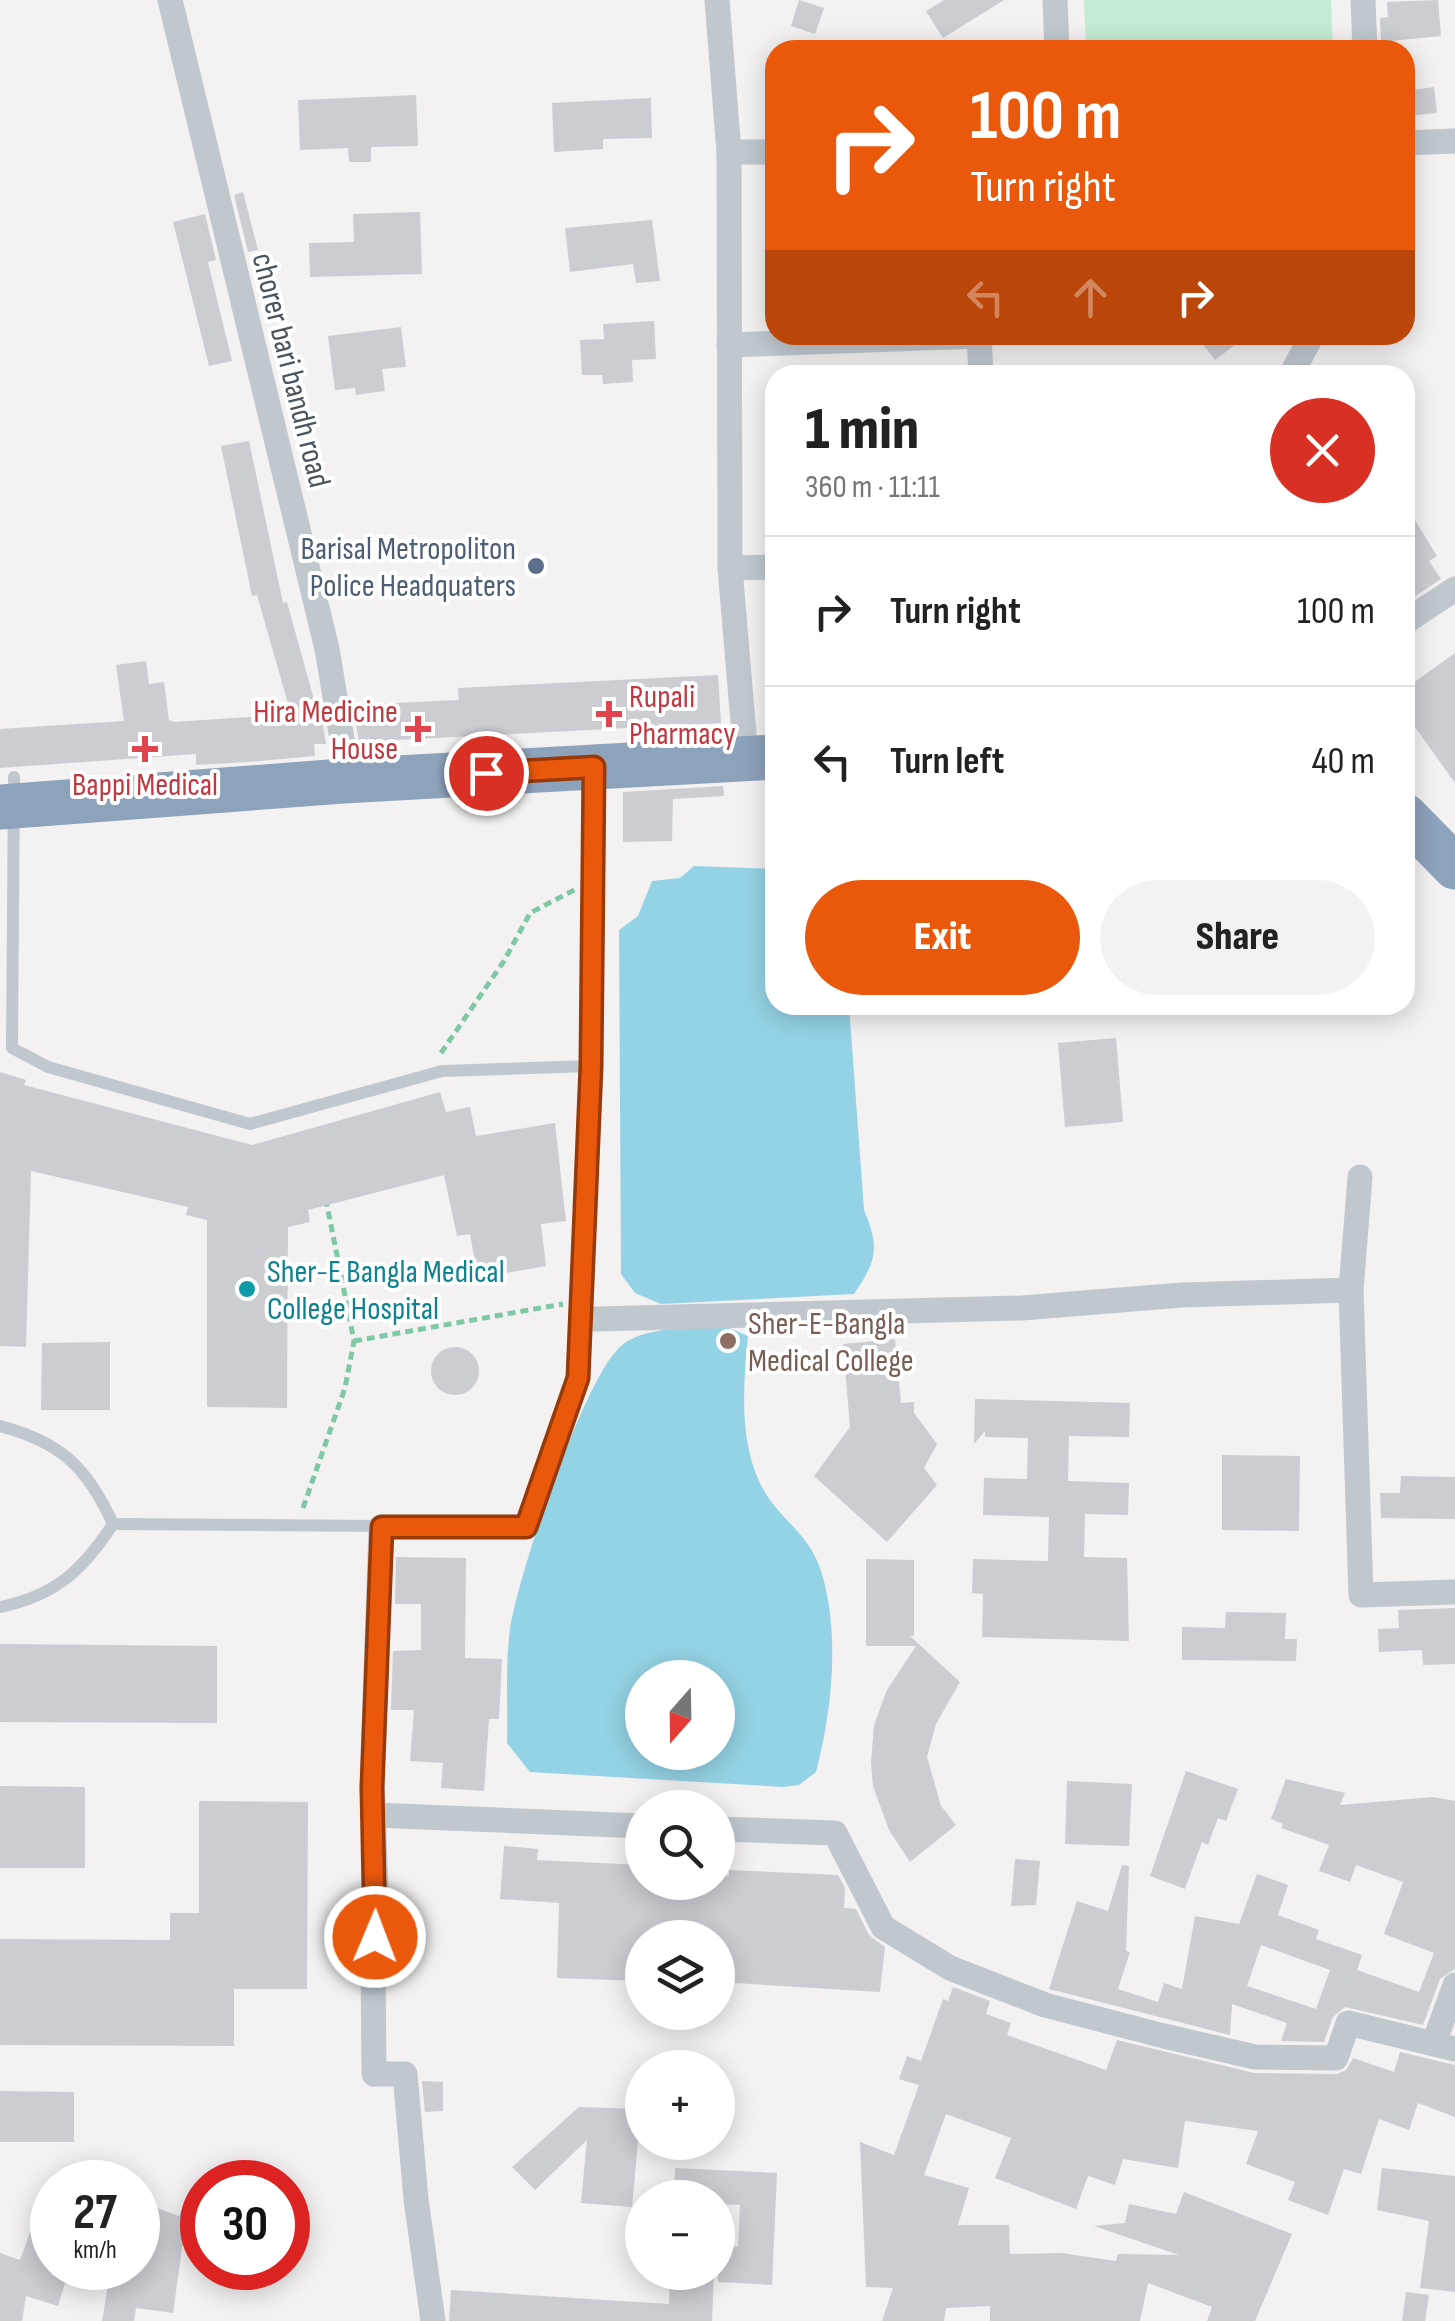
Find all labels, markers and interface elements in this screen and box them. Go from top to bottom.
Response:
text: 100 m [970,75,1121,159]
icon: right [805,80,935,210]
text: Turn right [970,160,1116,215]
street label: chorer bari bandh road [243,249,339,492]
icon: left [958,270,1013,325]
icon: ahead [1063,270,1118,325]
icon: right [1168,270,1223,325]
text: 1 min [805,394,919,466]
button: close [1270,398,1375,503]
text: 360 m · 11:11 [805,468,940,507]
place label: Barisal Metropoliton Police Headquaters [300,530,516,606]
marker: Barisal Metropoliton Police Headquaters [525,555,547,577]
icon: right [805,584,860,639]
text: Turn right [890,589,1021,634]
text: 100 m [1297,589,1375,634]
place label: Rupali Pharmacy [629,678,736,754]
place label: Hira Medicine House [253,693,398,769]
marker: Rupali Pharmacy [598,703,620,725]
marker: Hira Medicine House [407,718,429,740]
pin [444,731,529,816]
icon: left [805,734,860,789]
marker: Bappi Medical [134,738,156,760]
text: Turn left [890,739,1004,784]
text: 40 m [1312,739,1375,784]
icon: arrive [459,746,514,801]
place label: Bappi Medical [72,766,218,805]
button: Exit [805,880,1080,995]
button: Share [1100,880,1375,995]
place label: Sher-E Bangla Medical College Hospital [267,1253,505,1329]
marker: Sher-E Bangla Medical College Hospital [236,1278,258,1300]
place label: Sher-E-Bangla Medical College [748,1305,914,1381]
marker: Sher-E-Bangla Medical College [717,1330,739,1352]
north arrow [625,1660,735,1770]
map controls [625,1660,735,2290]
button: search [625,1790,735,1900]
position arrow [323,1885,427,1989]
button: layers [625,1920,735,2030]
button: + [625,2050,735,2160]
speed limit sign: 30 [180,2160,310,2290]
button: − [625,2180,735,2290]
text: 27 [73,2183,117,2243]
text: km/h [73,2235,117,2266]

